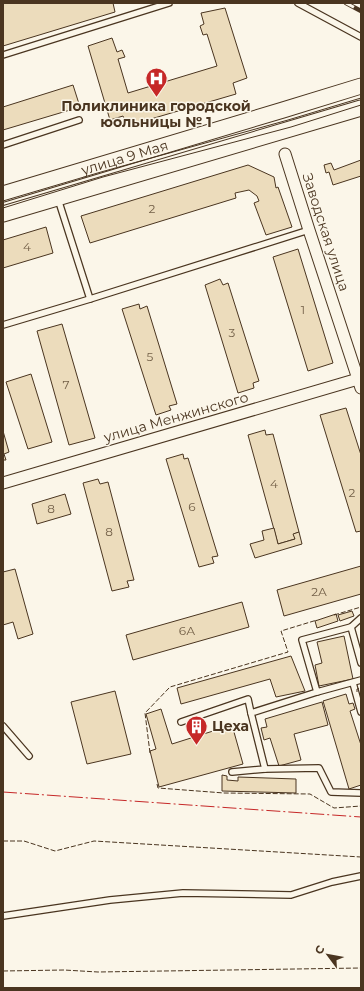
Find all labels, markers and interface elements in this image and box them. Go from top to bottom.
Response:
hospital icon: Поликлиника городской юольницы № 1 [143,65,169,98]
place label: Поликлиника городской юольницы № 1 [61,97,251,131]
street label: улица 9 Мая [78,136,170,179]
street label: Заводская улица [298,171,354,293]
house number: 2 [149,201,156,216]
house number: 4 [23,239,31,254]
house number: 1 [301,302,305,317]
house number: 3 [229,325,236,340]
house number: 5 [147,349,154,364]
house number: 7 [62,377,70,392]
street label: улица Менжинского [101,388,250,447]
house number: 4 [270,476,278,491]
house number: 2 [349,485,356,500]
house number: 6 [188,499,196,514]
house number: 8 [47,501,55,516]
house number: 8 [105,524,113,539]
house number: 2А [311,584,327,599]
house number: 6А [179,623,195,638]
building icon: Цеха [184,713,210,746]
place label: Цеха [212,717,249,735]
north arrow [308,935,348,975]
text: С [311,943,328,957]

